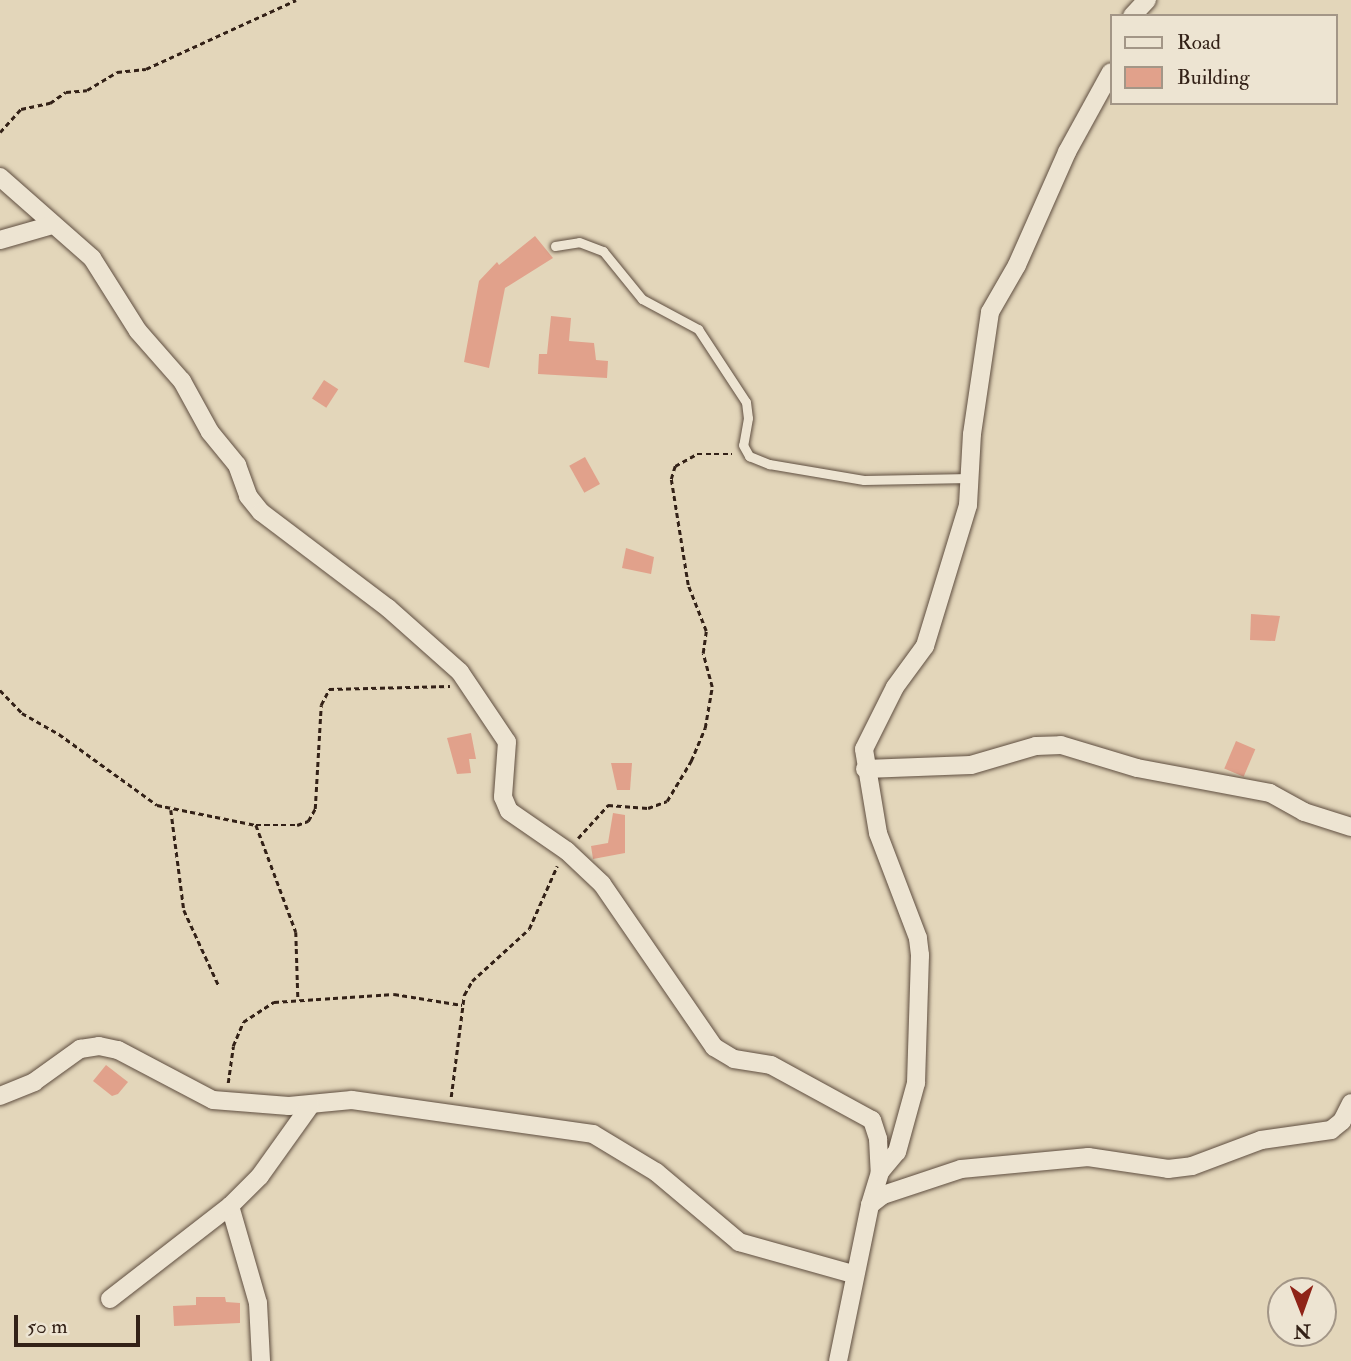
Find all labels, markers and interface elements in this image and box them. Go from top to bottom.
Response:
legend [1110,14,1337,105]
text: Road [1177,29,1221,56]
text: Building [1177,64,1250,91]
north arrow [1267,1277,1337,1347]
scale bar [18,1302,144,1346]
text: 50 m [27,1313,68,1340]
text: N [1294,1319,1311,1343]

